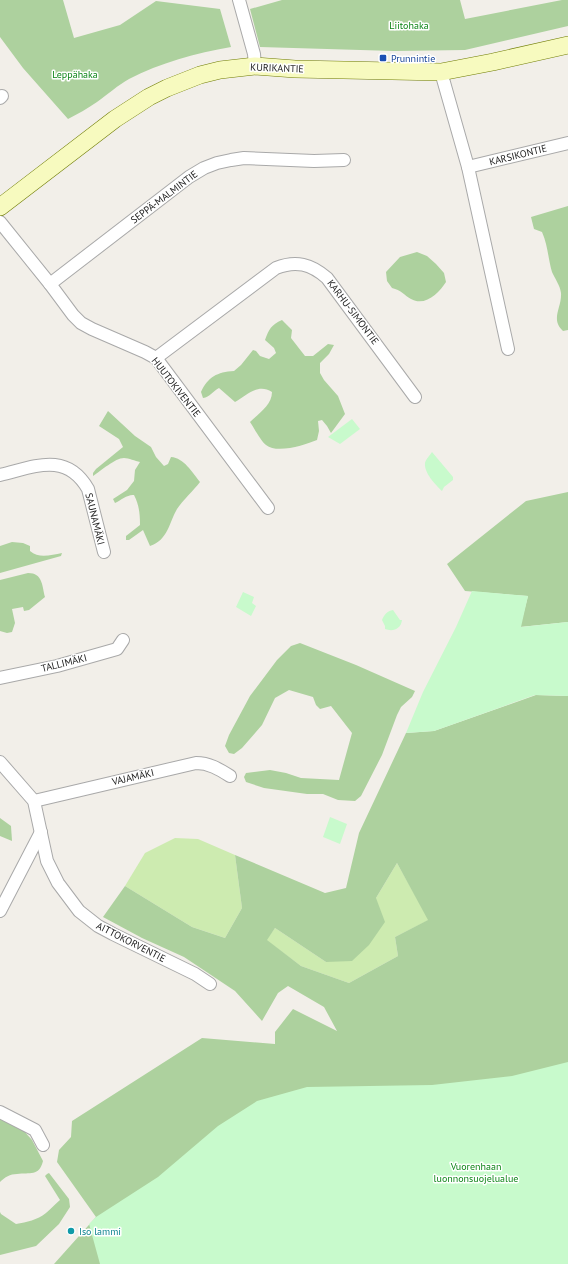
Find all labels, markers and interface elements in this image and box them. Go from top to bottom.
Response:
park label: Liitohaka [389,19,429,32]
place label: Prunnintie [391,52,435,65]
marker: Prunnintie [378,53,388,63]
street label: KURIKANTIE [250,61,304,75]
park label: Leppähaka [52,68,98,81]
street label: KARSIKONTIE [488,142,548,168]
street label: SEPPÄ-MALMINTIE [128,168,200,226]
street label: KARHU-SIMONTIE [324,277,382,347]
street label: HUUTOKIVENTIE [149,355,203,419]
street label: SAUNAMÄKI [82,492,108,546]
street label: TALLIMÄKI [40,651,88,675]
street label: VAJAMÄKI [110,766,155,788]
street label: AITTOKORVENTIE [94,919,168,965]
park label: Vuorenhaan luonnonsuojelualue [434,1160,518,1185]
place label: Iso lammi [79,1225,121,1238]
marker: Iso lammi [66,1226,76,1236]

